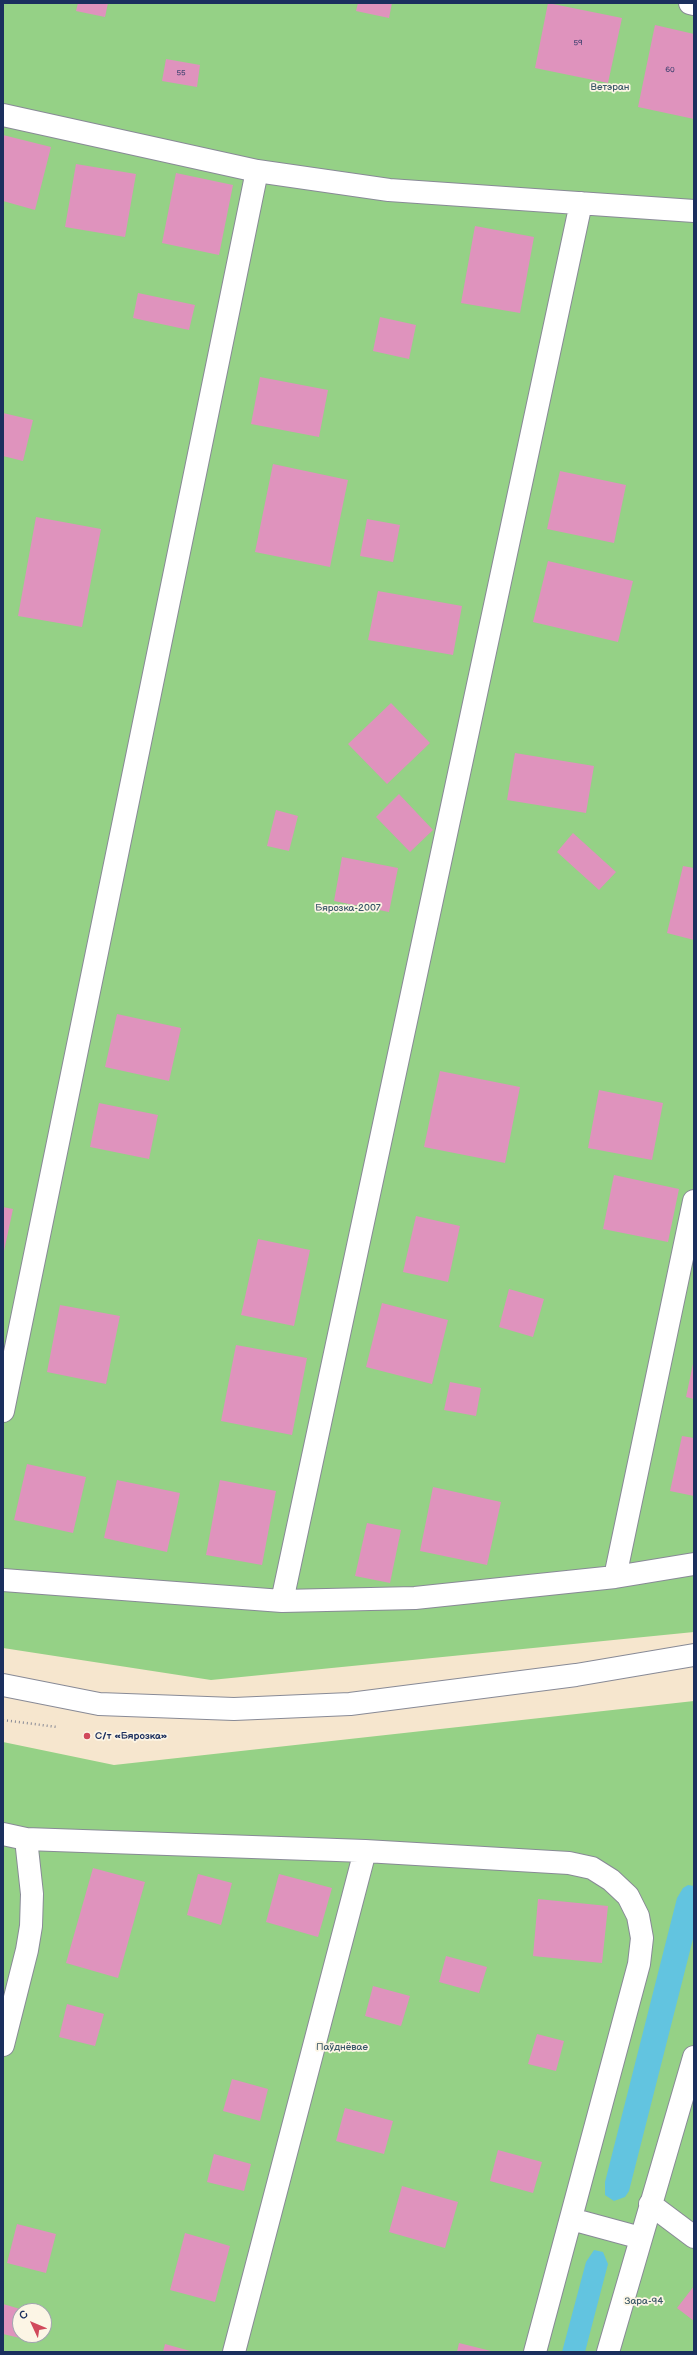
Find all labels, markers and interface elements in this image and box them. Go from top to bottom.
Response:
house number: 59 [573,38,583,48]
house number: 60 [665,65,675,75]
house number: 55 [176,68,186,78]
park label: Ветэран [591,81,629,93]
park label: Бярозка-2007 [315,902,381,914]
place label: С/т «Бярозка» [95,1730,167,1742]
marker: С/т «Бярозка» [82,1731,92,1741]
park label: Паўднёвае [316,2041,368,2053]
park label: Зара-94 [625,2295,663,2307]
north arrow [12,2303,52,2343]
text: С [16,2308,31,2322]

